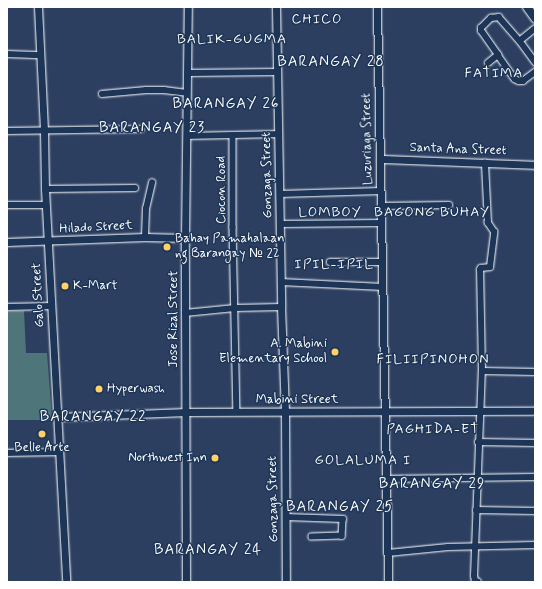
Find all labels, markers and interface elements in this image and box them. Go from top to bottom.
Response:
district label: CHICO [293,11,341,27]
district label: BALIK-GUGMA [179,31,285,47]
district label: BARANGAY 28 [279,54,383,72]
district label: FATIMA [464,65,524,81]
street label: Luzuriaga Street [359,92,377,186]
district label: BARANGAY 26 [173,96,279,114]
district label: BARANGAY 23 [100,120,204,138]
street label: Gonzaga Street [259,131,277,219]
street label: Santa Ana Street [408,140,508,160]
street label: Ciocon Road [214,156,230,224]
district label: LOMBOY [298,204,362,220]
district label: BAGONG BUHAY [376,204,488,220]
street label: Hilado Street [59,218,133,238]
place label: Bahay Pamahalaan ng Barangay № 22 [175,232,283,263]
marker: Bahay Pamahalaan ng Barangay № 22 [162,242,172,252]
district label: IPIL-IPIL [295,256,373,272]
street label: Galo Street [30,263,48,327]
street label: Jose Rizal Street [166,272,182,366]
place label: K-Mart [73,278,118,294]
marker: K-Mart [60,281,70,291]
place label: A. Mabini Elementary School [219,337,327,368]
marker: A. Mabini Elementary School [330,347,340,357]
district label: FILIIPINOHON [380,351,486,367]
place label: Hyperwash [107,381,165,397]
marker: Hyperwash [94,384,104,394]
street label: Mabini Street [256,392,338,408]
district label: BARANGAY 22 [41,409,145,427]
district label: PAGHIDA-ET [386,421,480,437]
marker: Belle Arte [37,429,47,439]
place label: Belle Arte [15,440,69,456]
place label: Northwest Inn [128,450,207,466]
district label: GOLALUMA I [316,452,410,468]
marker: Northwest Inn [210,453,220,463]
street label: Gonzaga Street [265,455,283,543]
district label: BARANGAY 29 [379,476,485,494]
district label: BARANGAY 25 [288,499,392,517]
district label: BARANGAY 24 [155,542,261,560]

